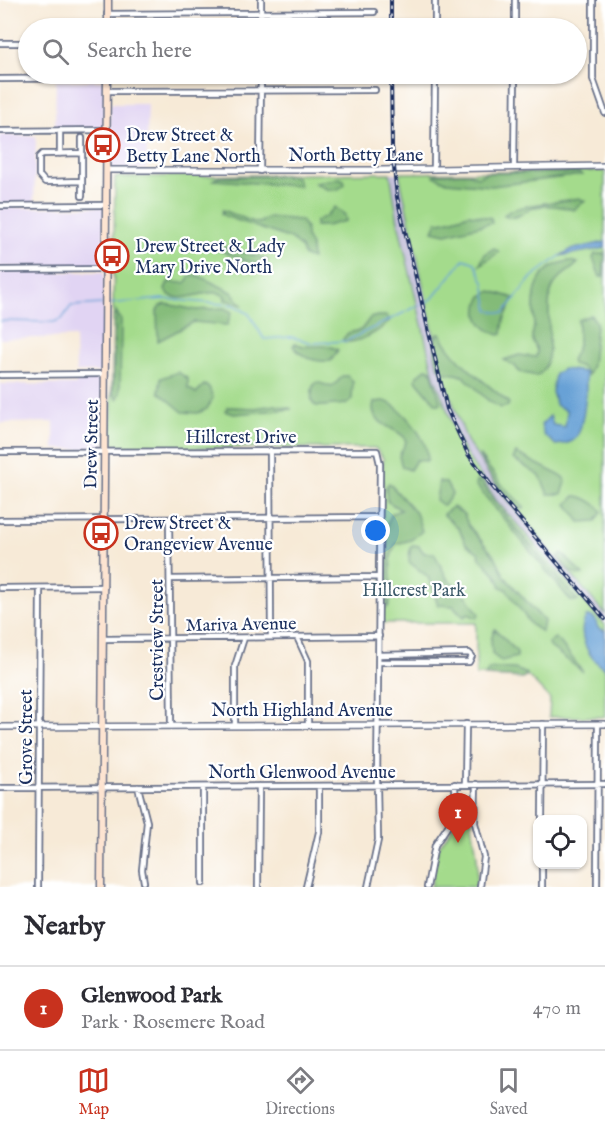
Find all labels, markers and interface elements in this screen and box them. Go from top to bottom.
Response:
search box [18,18,587,84]
icon: search [39,35,72,68]
text: Search here [87,37,192,65]
place label: Drew Street & Betty Lane North [126,125,261,169]
bus stop icon: Drew Street & Betty Lane North [85,127,121,163]
street label: North Betty Lane [289,145,423,168]
place label: Drew Street & Lady Mary Drive North [135,236,285,280]
bus stop icon: Drew Street & Lady Mary Drive North [94,238,130,274]
street label: Drew Street [80,399,105,489]
street label: Hillcrest Drive [185,427,297,450]
place label: Drew Street & Orangeview Avenue [124,513,273,557]
bus stop icon: Drew Street & Orangeview Avenue [83,515,119,551]
your location [361,516,390,545]
street label: Crestview Street [147,579,170,701]
park label: Hillcrest Park [362,580,466,603]
street label: Mariva Avenue [185,613,297,638]
street label: Grove Street [16,689,39,785]
street label: North Highland Avenue [211,700,393,723]
street label: North Glenwood Avenue [208,762,396,785]
pin: 1 [438,794,478,843]
map controls [533,815,587,869]
button: locate [533,815,587,869]
text: Nearby [24,910,105,943]
text: Glenwood Park [81,982,222,1010]
text: 1 [40,996,47,1021]
text: 470 m [533,996,581,1021]
text: Park · Rosemere Road [81,1010,265,1035]
tab: Map [77,1064,110,1120]
tab: Directions [265,1064,335,1120]
tab: Saved [490,1064,528,1120]

